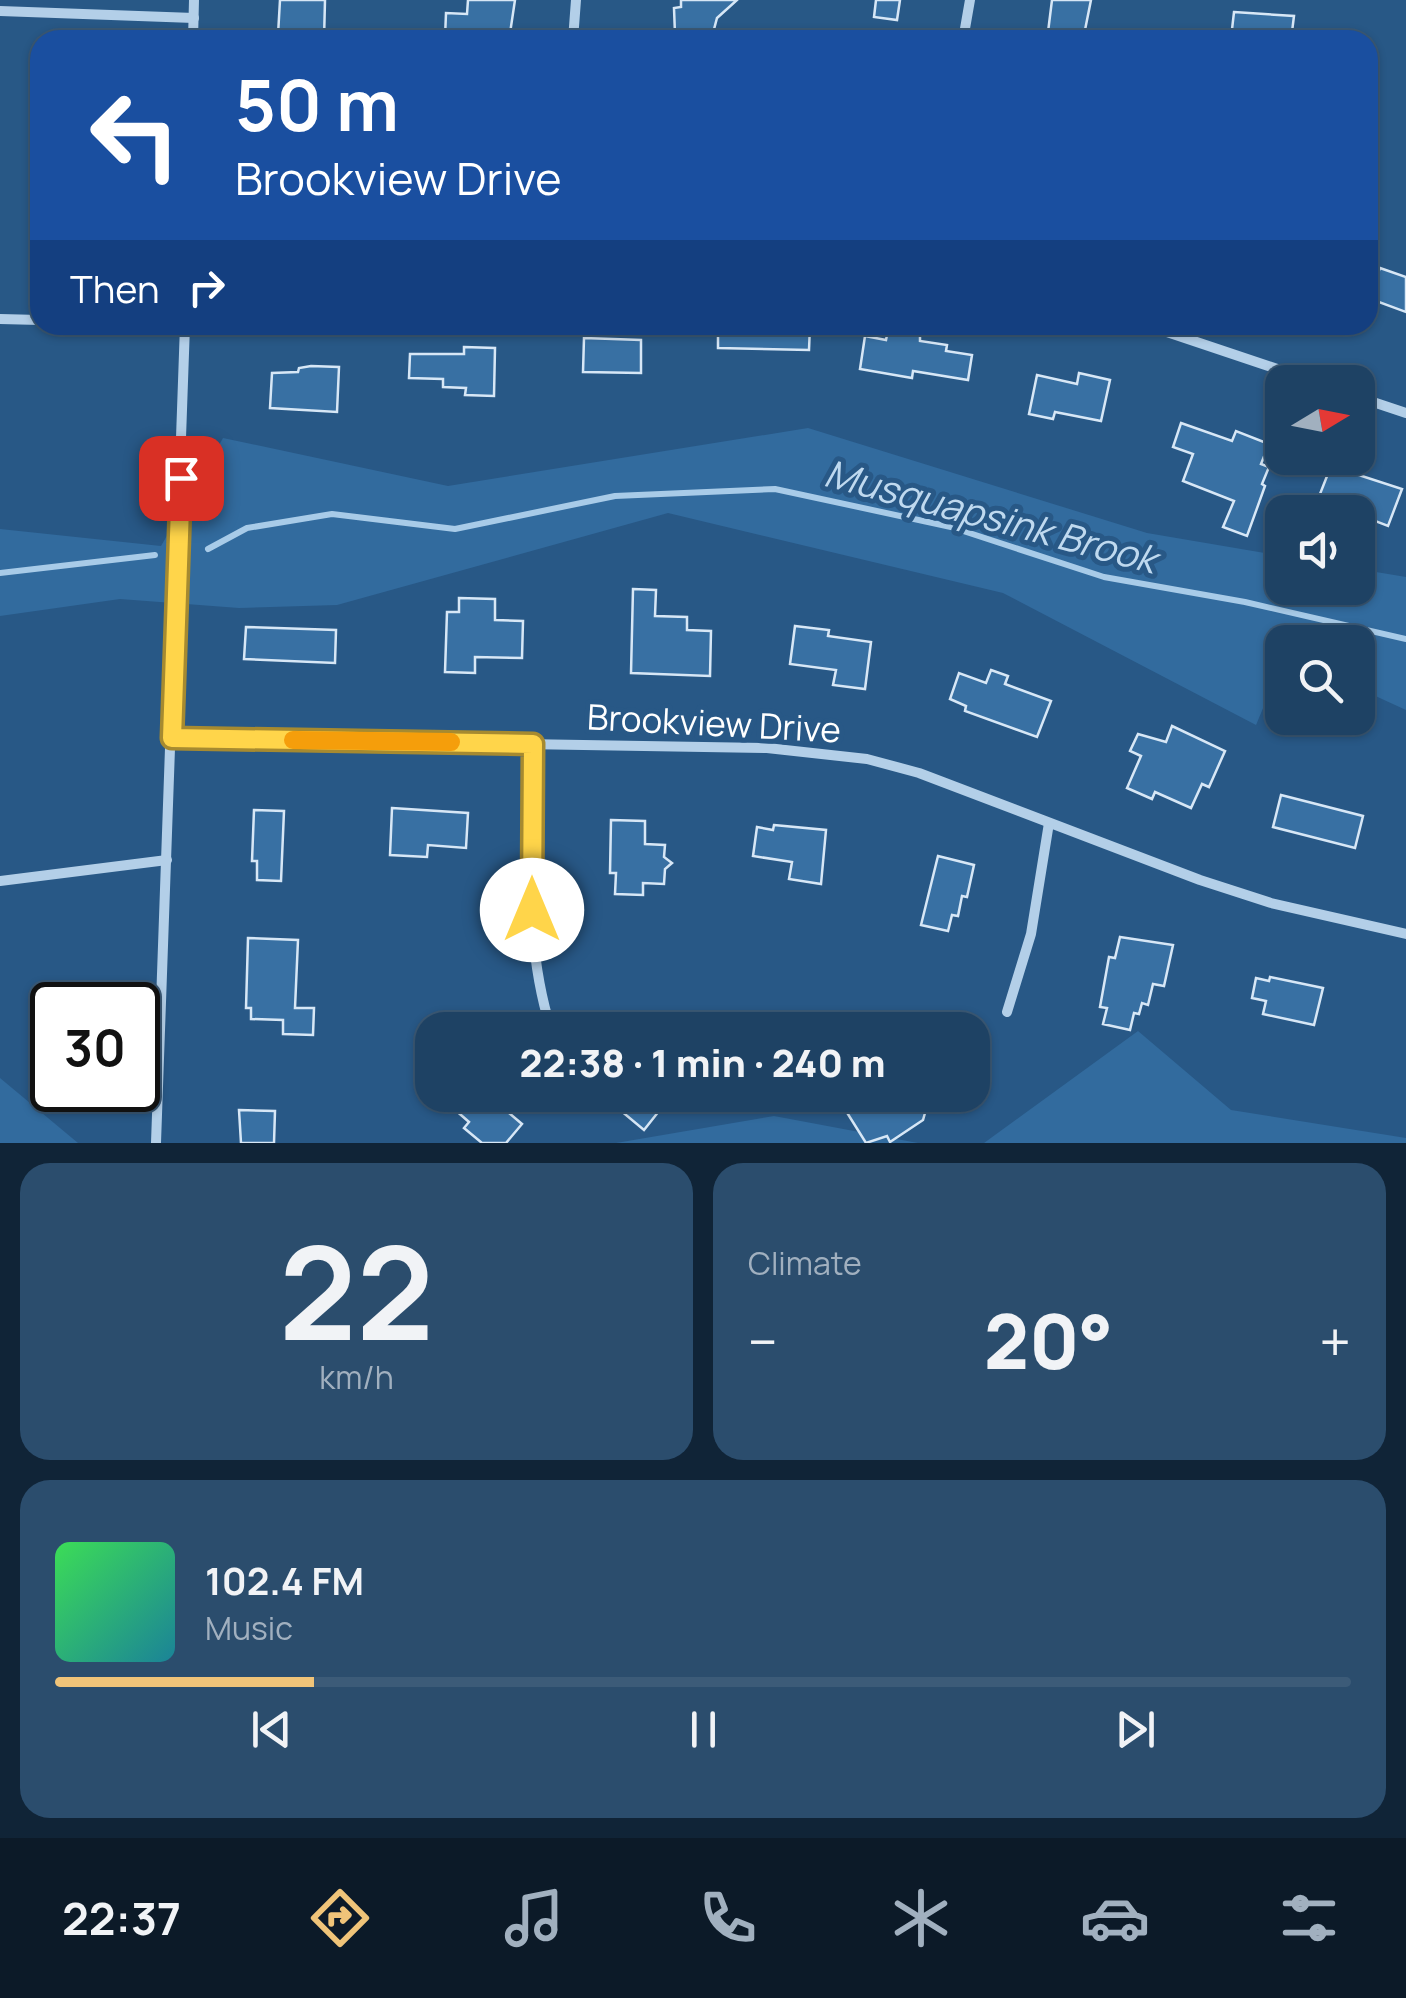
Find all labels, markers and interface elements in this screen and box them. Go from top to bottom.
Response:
text: 50 m [235,56,399,152]
icon: left [70,70,200,200]
text: Brookview Drive [235,147,561,209]
icon: right [179,260,234,315]
text: Then [70,262,159,314]
north arrow [1265,365,1375,475]
map controls [1265,365,1375,735]
pin [139,436,224,521]
water label: Musquapsink Brook [819,446,1167,586]
icon: arrive [154,451,209,506]
button: sound [1265,495,1375,605]
button: search [1265,625,1375,735]
street label: Brookview Drive [586,692,842,754]
position arrow [480,858,584,962]
speed limit sign: 30 [30,982,160,1112]
text: 22:38 · 1 min · 240 m [520,1036,885,1088]
text: 22 [279,1201,434,1379]
text: Climate [748,1241,862,1285]
text: 20° [984,1289,1113,1392]
text: − [748,1303,778,1379]
text: + [1319,1303,1351,1379]
text: km/h [319,1355,394,1399]
text: 102.4 FM [205,1554,364,1606]
text: Music [205,1606,293,1650]
icon: previous [244,1702,299,1757]
icon: pause [676,1702,731,1757]
icon: next [1108,1702,1163,1757]
icon: directions [305,1883,375,1953]
icon: music [499,1883,569,1953]
icon: phone [693,1883,763,1953]
icon: climate [886,1883,956,1953]
icon: car [1080,1883,1150,1953]
icon: filters [1274,1883,1344,1953]
text: 22:37 [62,1887,181,1949]

